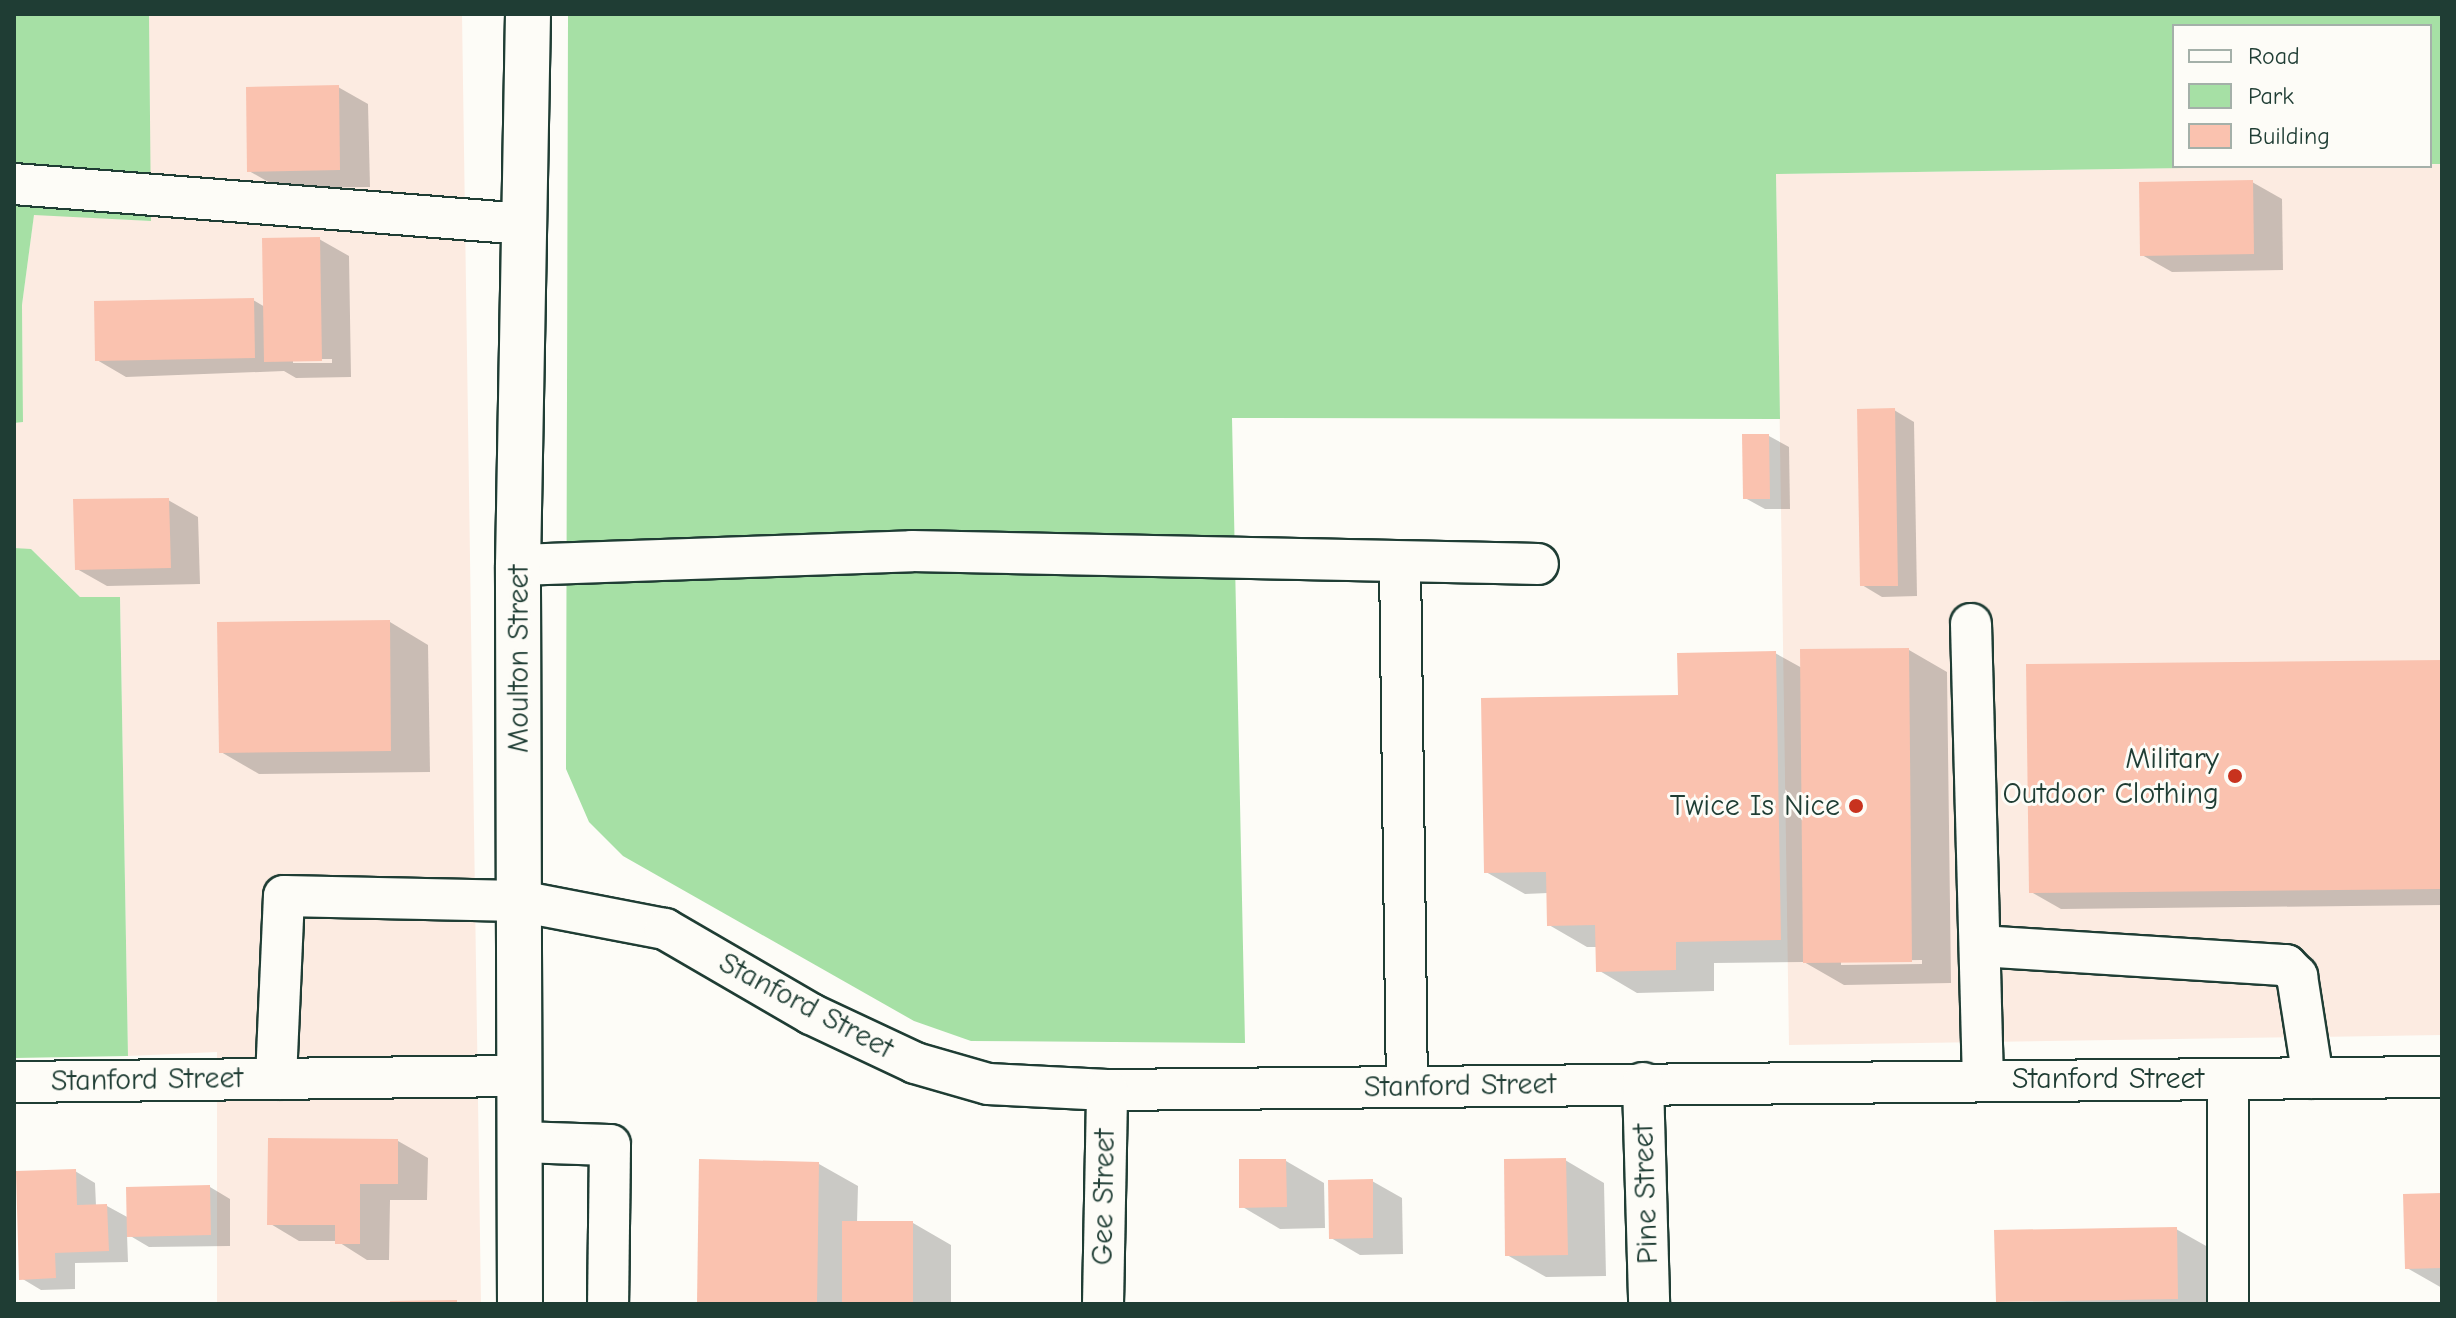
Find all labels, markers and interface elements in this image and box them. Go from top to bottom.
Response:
legend [2172,24,2432,168]
text: Road [2248,42,2300,70]
text: Park [2248,82,2294,110]
text: Building [2248,122,2330,150]
street label: Moulton Street [501,565,537,753]
place label: Military Outdoor Clothing [2003,741,2219,812]
marker: Military Outdoor Clothing [2226,767,2244,785]
place label: Twice Is Nice [1670,788,1840,824]
marker: Twice Is Nice [1847,797,1865,815]
street label: Stanford Street [713,945,899,1067]
street label: Stanford Street [51,1060,243,1100]
street label: Stanford Street [2012,1061,2204,1097]
street label: Stanford Street [1364,1066,1556,1106]
street label: Pine Street [1626,1123,1666,1265]
street label: Gee Street [1085,1128,1123,1266]

